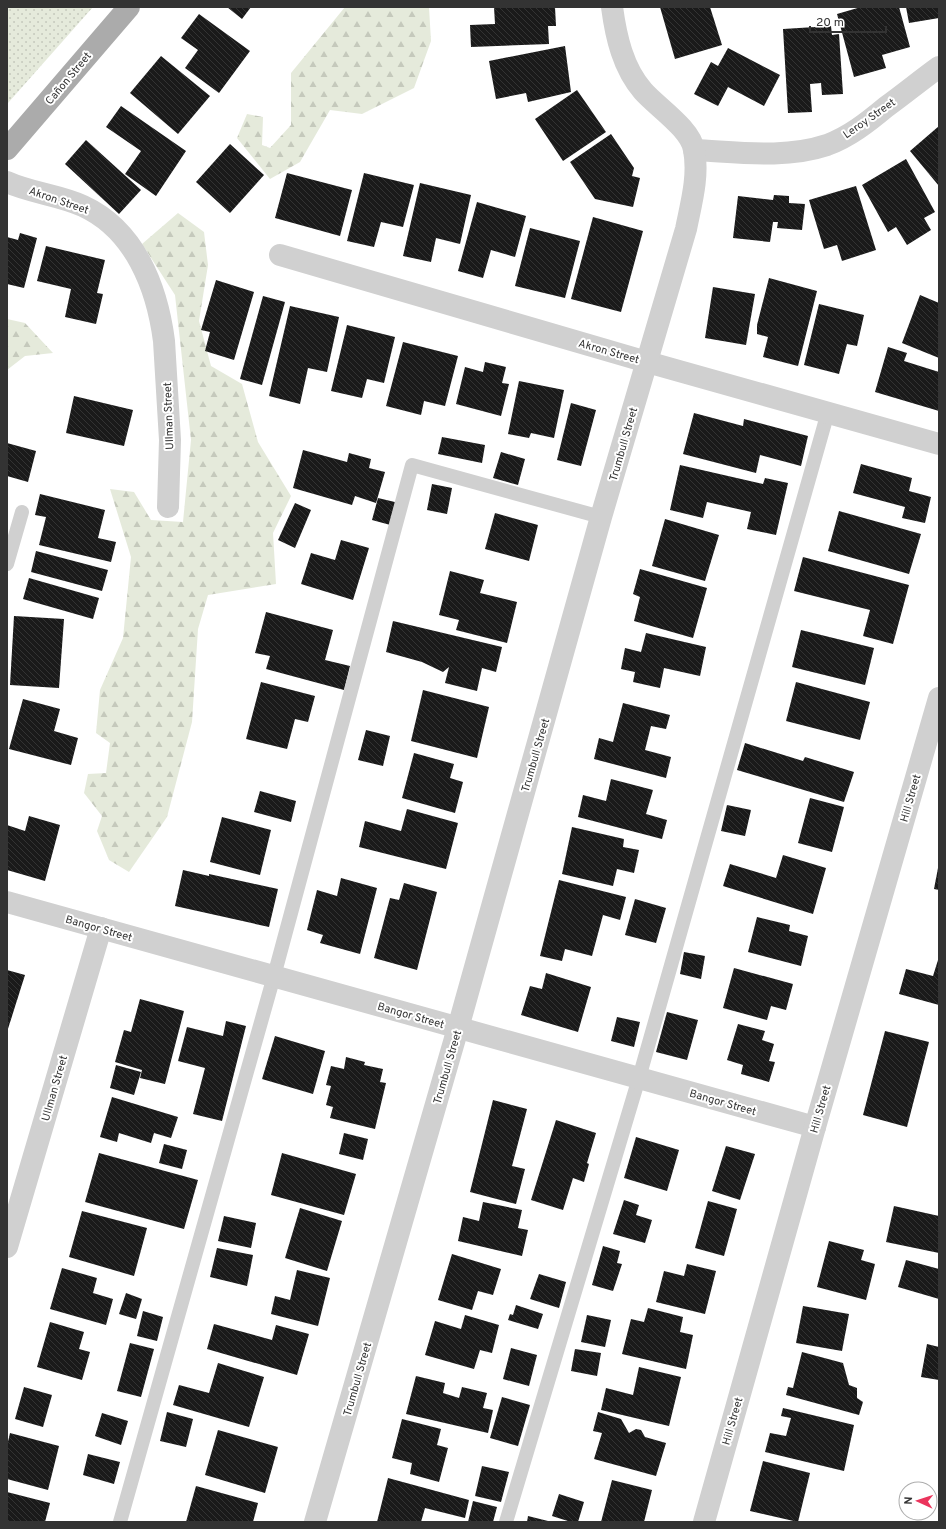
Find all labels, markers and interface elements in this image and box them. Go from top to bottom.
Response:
scale bar [810,8,886,34]
text: 20 m [816,15,844,31]
street label: Cañon Street [43,49,95,108]
street label: Leroy Street [841,96,899,142]
street label: Akron Street [27,184,91,218]
street label: Akron Street [577,337,641,367]
street label: Ullman Street [161,382,177,450]
street label: Trumbull Street [607,406,641,483]
street label: Trumbull Street [519,717,553,794]
street label: Hill Street [897,773,924,824]
street label: Bangor Street [64,913,134,945]
street label: Bangor Street [376,1000,446,1032]
street label: Trumbull Street [431,1029,465,1106]
street label: Ullman Street [39,1054,71,1123]
street label: Hill Street [807,1084,834,1135]
street label: Bangor Street [688,1087,758,1119]
street label: Trumbull Street [341,1341,375,1418]
street label: Hill Street [719,1396,746,1447]
north arrow [898,1481,938,1521]
text: N [902,1496,916,1505]

